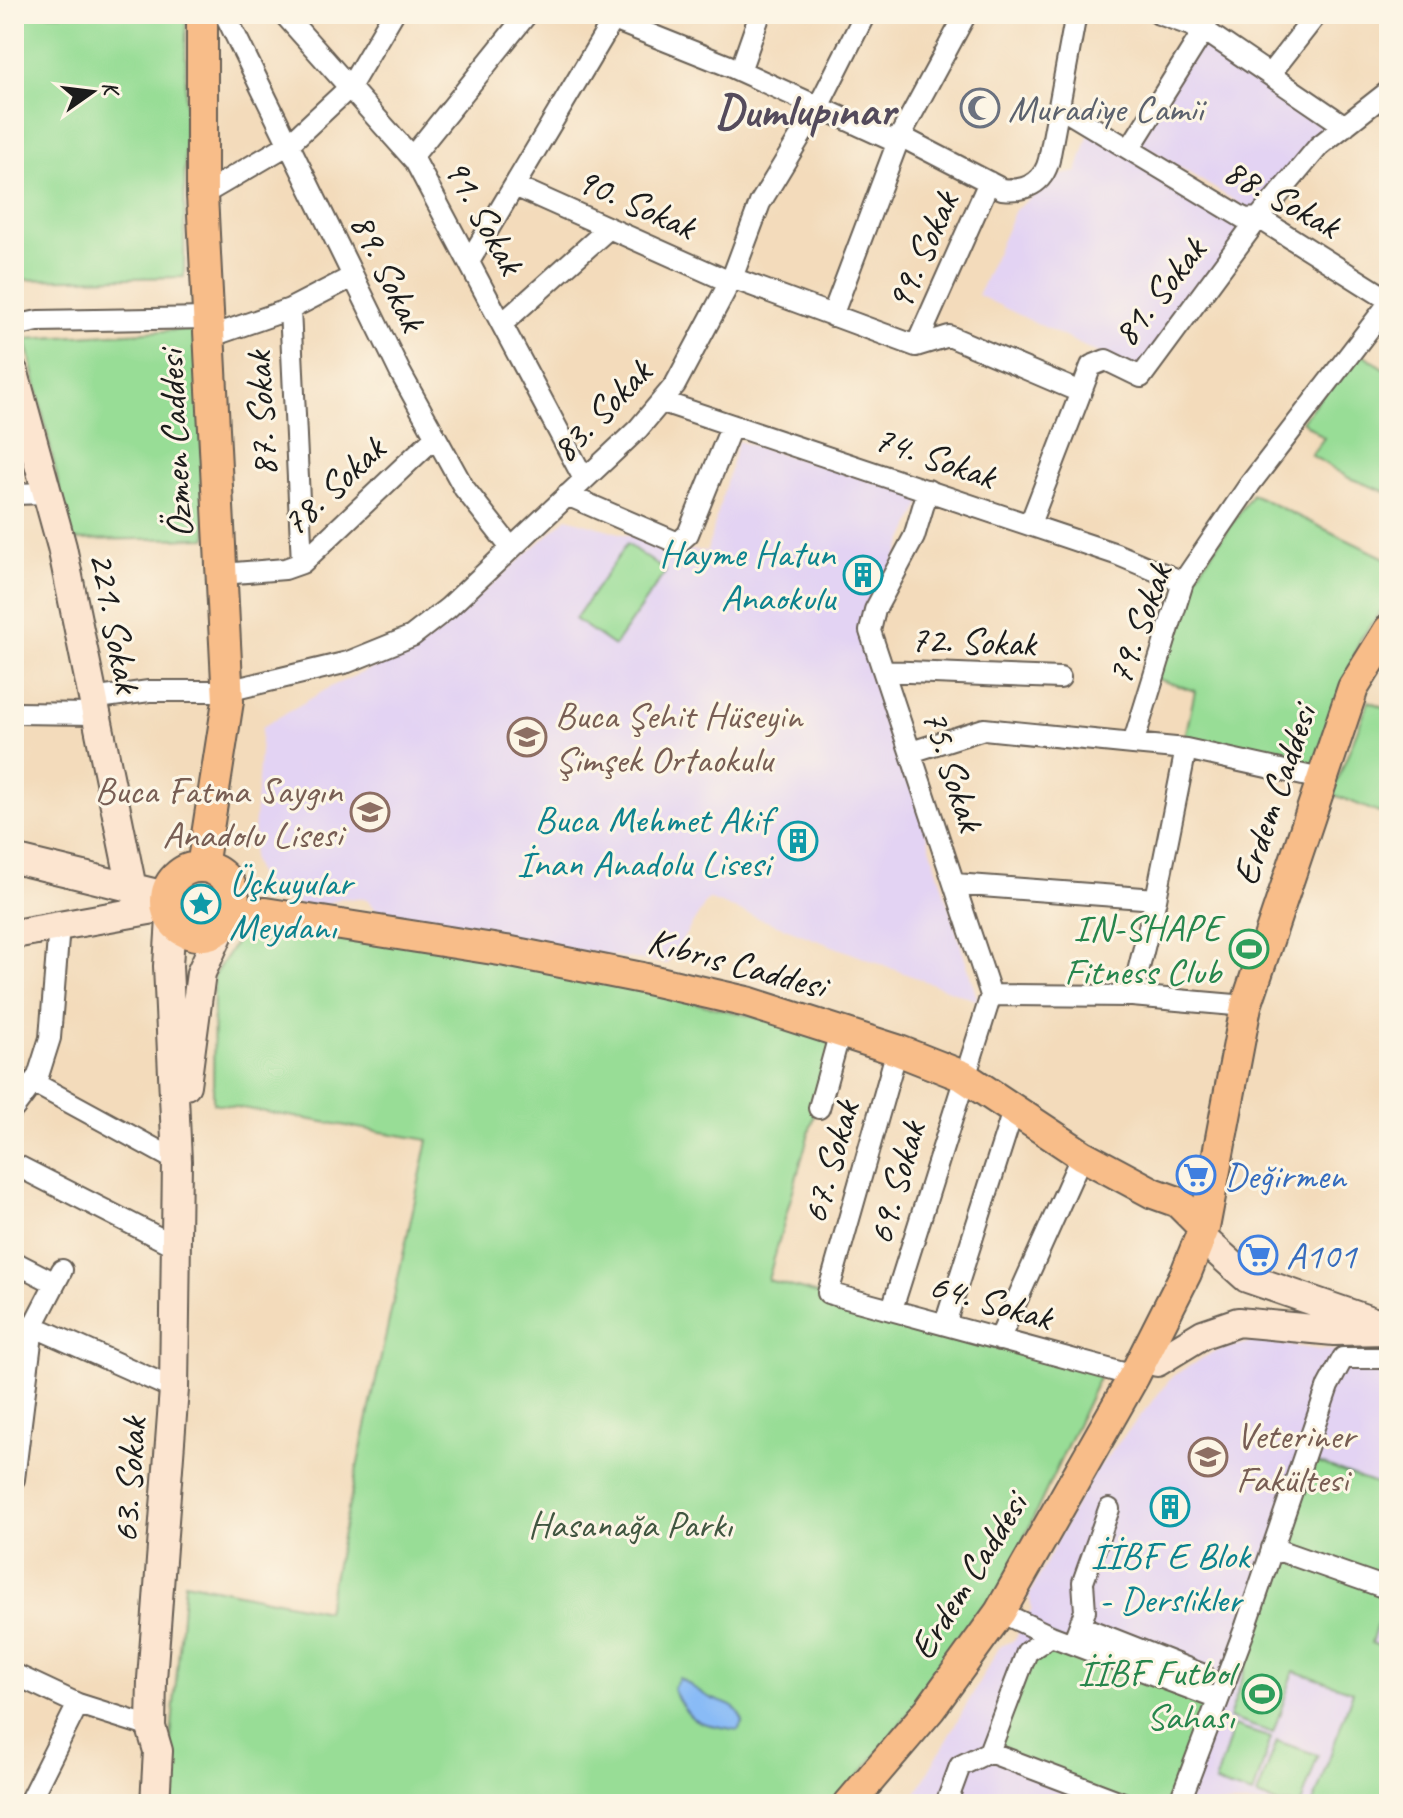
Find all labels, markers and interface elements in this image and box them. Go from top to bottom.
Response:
north arrow [52,52,132,132]
text: K [95,79,127,101]
district label: Dumlupınar [715,82,899,140]
place label: Muradiye Camii [1008,85,1207,132]
mosque icon: Muradiye Camii [959,87,1001,129]
street label: 88. Sokak [1216,147,1350,250]
street label: 91. Sokak [433,150,536,284]
street label: 90. Sokak [569,156,705,251]
street label: 99. Sokak [875,182,970,318]
street label: 89. Sokak [339,205,438,341]
street label: 81. Sokak [1102,226,1217,356]
street label: Özmen Caddesi [146,345,203,539]
street label: 87. Sokak [234,348,288,478]
street label: 83. Sokak [541,348,663,472]
street label: 74. Sokak [868,414,1004,500]
street label: 78. Sokak [271,425,396,546]
place label: Hayme Hatun Anaokulu [659,530,837,621]
street label: 221. Sokak [78,548,152,699]
building icon: Hayme Hatun Anaokulu [842,554,884,596]
street label: 79. Sokak [1095,555,1183,691]
street label: 72. Sokak [910,615,1039,667]
place label: Buca Şehit Hüseyin Şimşek Ortaokulu [555,692,804,783]
street label: Erdem Caddesi [1221,695,1328,891]
street label: 75. Sokak [911,703,995,839]
school or university icon: Buca Şehit Hüseyin Şimşek Ortaokulu [506,716,548,758]
place label: Buca Fatma Saygın Anadolu Lisesi [95,767,347,858]
school or university icon: Buca Fatma Saygın Anadolu Lisesi [349,791,391,833]
place label: Buca Mehmet Akif İnan Anadolu Lisesi [517,796,779,887]
building icon: Buca Mehmet Akif İnan Anadolu Lisesi [777,820,819,862]
place label: Üçkuyular Meydanı [229,859,356,950]
place icon: Üçkuyular Meydanı [180,883,222,925]
place label: IN-SHAPE Fitness Club [1064,904,1226,995]
street label: Kıbrıs Caddesi [643,917,836,1011]
sports icon: IN-SHAPE Fitness Club [1228,928,1270,970]
street label: 67. Sokak [790,1093,870,1229]
street label: 69. Sokak [856,1114,936,1250]
place label: Değirmen [1224,1152,1348,1199]
supermarket icon: Değirmen [1175,1154,1217,1196]
place label: A101 [1286,1232,1358,1279]
supermarket icon: A101 [1237,1234,1279,1276]
street label: 64. Sokak [924,1261,1060,1341]
place label: Veteriner Fakültesi [1236,1412,1359,1503]
street label: 63. Sokak [101,1414,157,1544]
school or university icon: Veteriner Fakültesi [1187,1436,1229,1478]
street label: Erdem Caddesi [899,1481,1040,1668]
building icon: İİBF E Blok - Derslikler [1149,1486,1191,1528]
park label: Hasanağa Parkı [528,1501,734,1548]
place label: İİBF E Blok - Derslikler [1090,1532,1252,1623]
place label: İİBF Futbol Sahası [1078,1649,1241,1740]
sports icon: İİBF Futbol Sahası [1241,1673,1283,1715]

